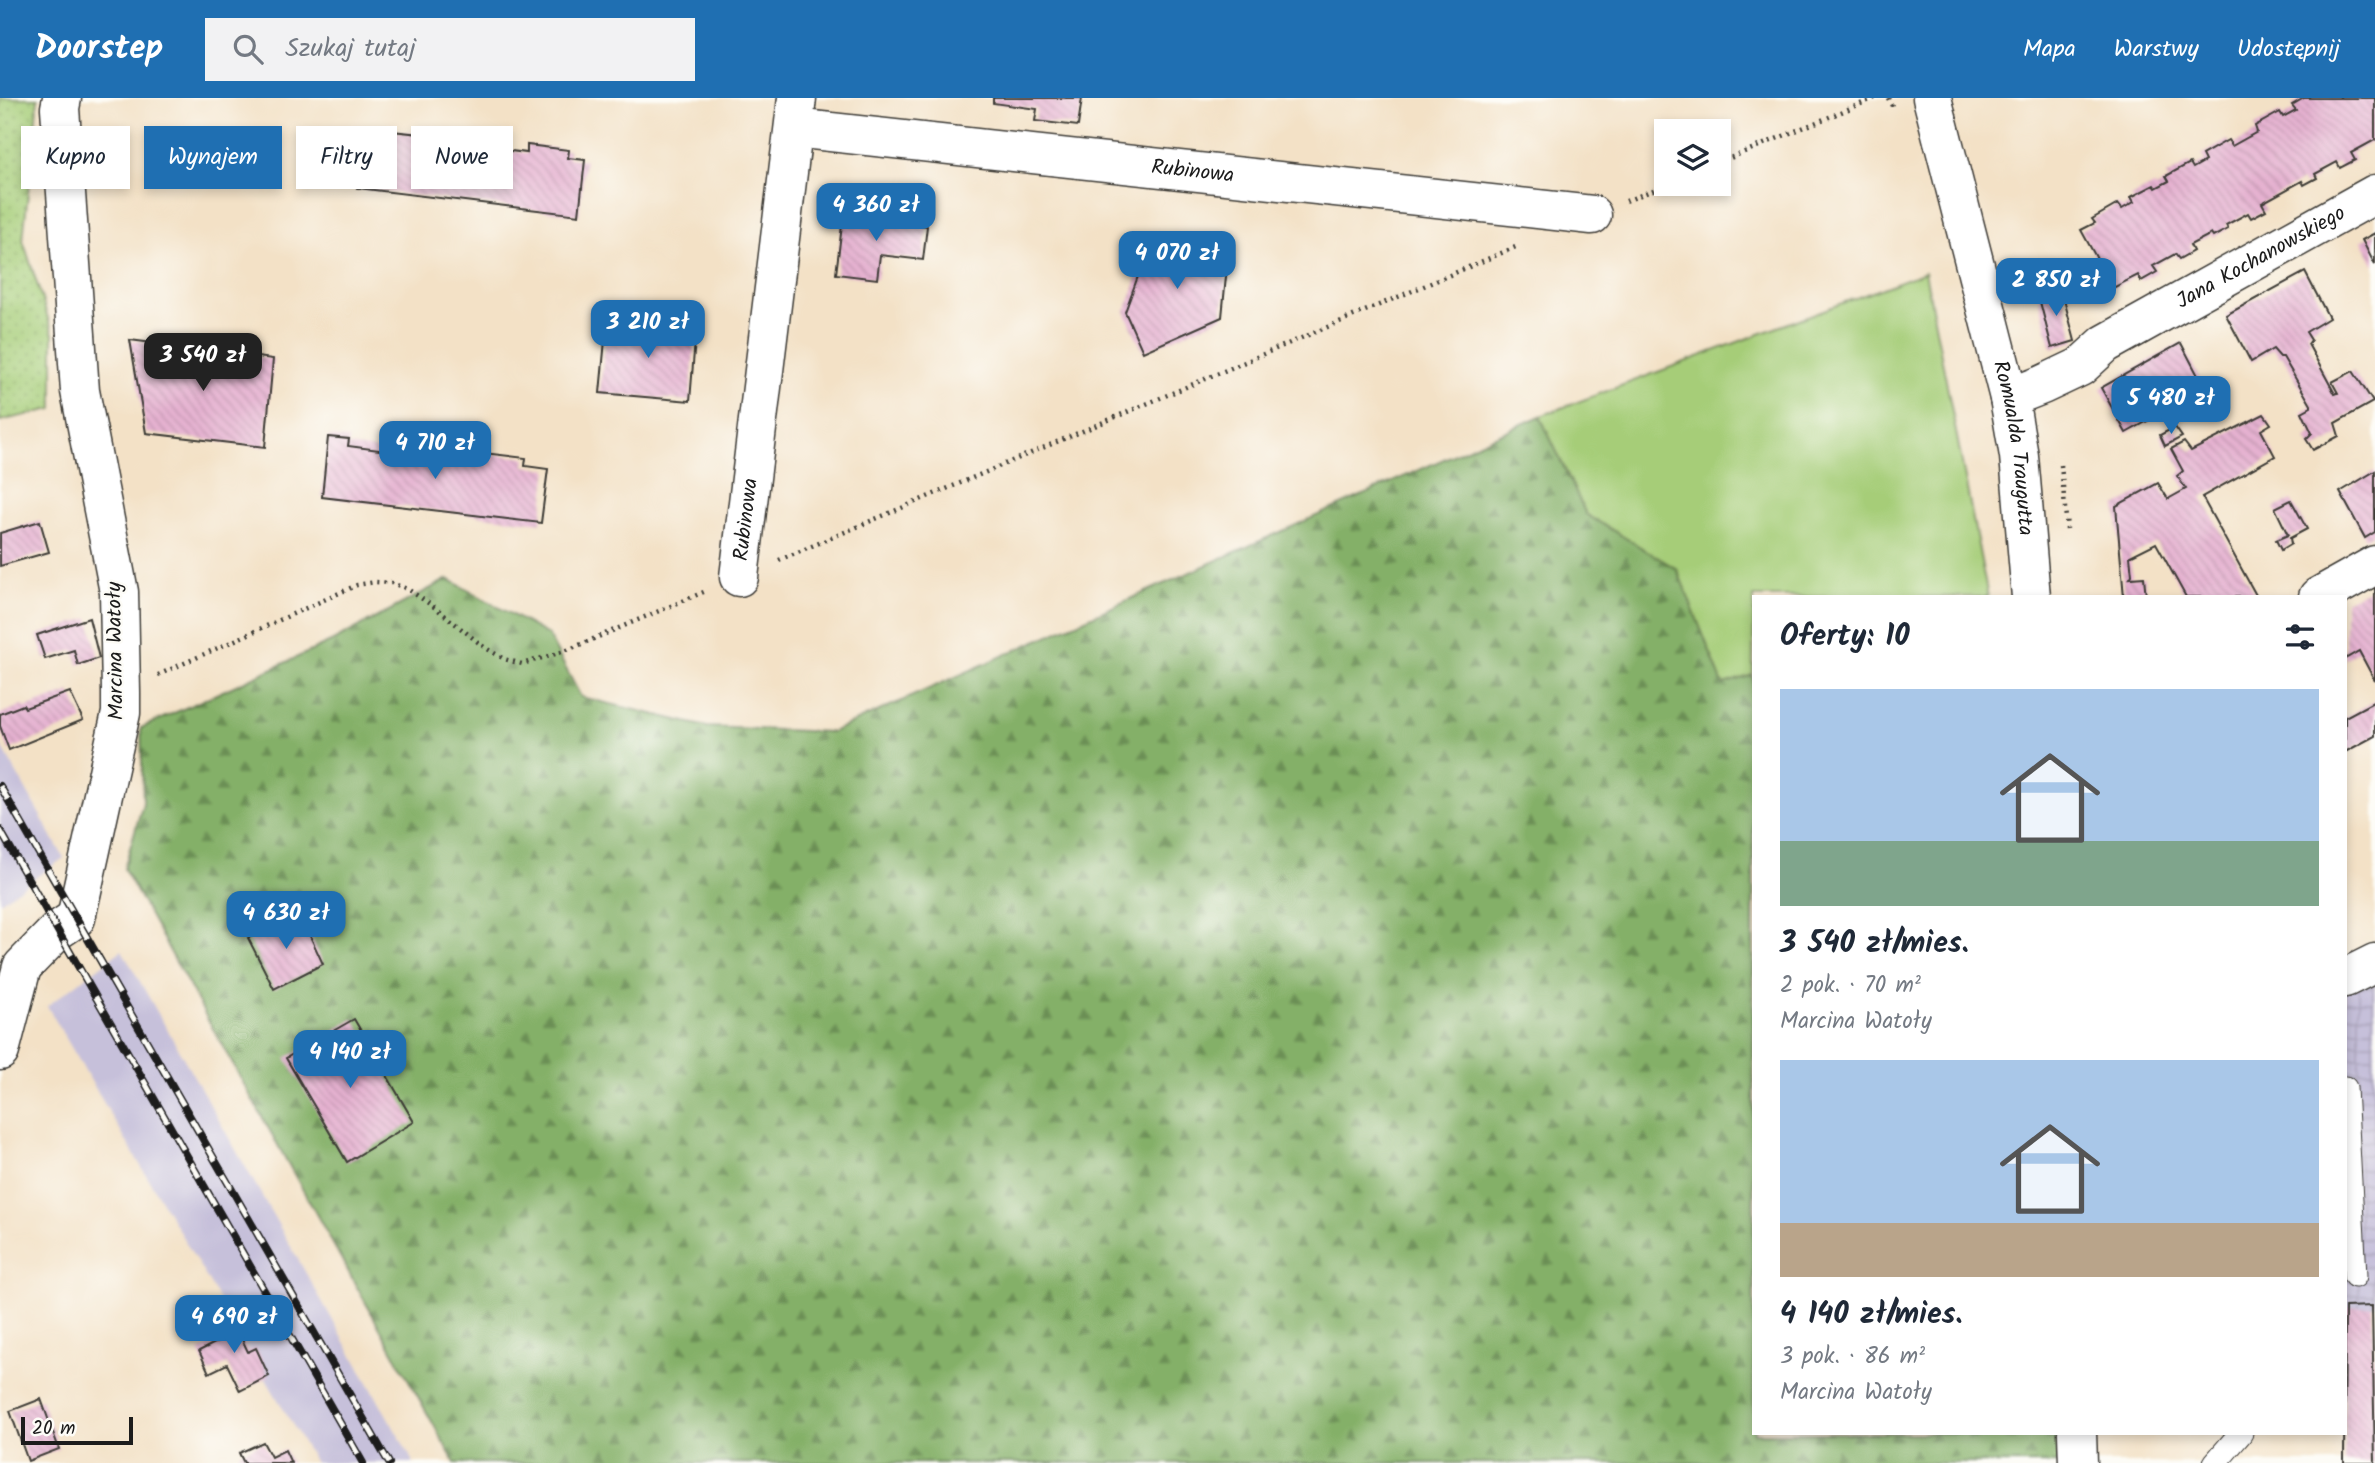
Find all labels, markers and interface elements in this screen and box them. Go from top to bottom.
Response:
search box [205,18,695,81]
text: Doorstep [35,23,163,76]
text: Szukaj tutaj [285,28,416,70]
icon: search [229,30,267,68]
text: Mapa [2023,30,2076,69]
text: Warstwy [2114,30,2199,69]
text: Udostępnij [2237,30,2340,69]
map controls [1654,119,1731,196]
button: layers [1654,119,1731,196]
chip: Kupno [21,126,130,189]
chip: Wynajem [144,126,282,189]
chip: Filtry [296,126,397,189]
chip: Nowe [411,126,513,189]
street label: Rubinowa [1150,151,1236,192]
pin: 4 360 zł [804,184,948,243]
text: 4 360 zł [833,188,919,224]
street label: Jana Kochanowskiego [2170,197,2352,318]
pin: 4 070 zł [1105,232,1249,291]
text: 4 070 zł [1135,236,1219,272]
pin: 2 850 zł [1984,258,2128,318]
text: 2 850 zł [2012,263,2100,299]
pin: 3 210 zł [576,300,720,360]
text: 3 210 zł [607,305,689,341]
pin: 3 540 zł [131,334,275,393]
text: 3 540 zł [160,338,246,374]
street label: Romualda Traugutta [1984,357,2042,537]
pin: 5 480 zł [2099,376,2243,436]
text: 5 480 zł [2127,381,2215,417]
pin: 4 710 zł [363,422,507,481]
text: 4 710 zł [395,426,475,462]
street label: Rubinowa [725,476,767,563]
street label: Marcina Watoły [98,581,134,721]
text: Oferty: 10 [1780,613,1910,661]
icon: filters [2281,618,2319,656]
icon: home [1987,735,2113,861]
pin: 4 630 zł [214,892,358,951]
text: 4 630 zł [243,896,329,932]
text: 3 540 zł/mies. [1780,920,1969,968]
text: 2 pok. · 70 m² [1780,968,1921,1004]
text: Marcina Watoły [1780,1004,1932,1040]
pin: 4 140 zł [278,1030,422,1090]
text: 4 140 zł [309,1035,391,1071]
icon: home [1987,1106,2113,1232]
text: 4 140 zł/mies. [1780,1291,1963,1339]
pin: 4 690 zł [162,1296,306,1355]
text: 4 690 zł [191,1300,277,1336]
text: 3 pok. · 86 m² [1780,1339,1925,1375]
text: Marcina Watoły [1780,1375,1932,1411]
scale bar [21,1414,133,1446]
text: 20 m [32,1414,75,1444]

